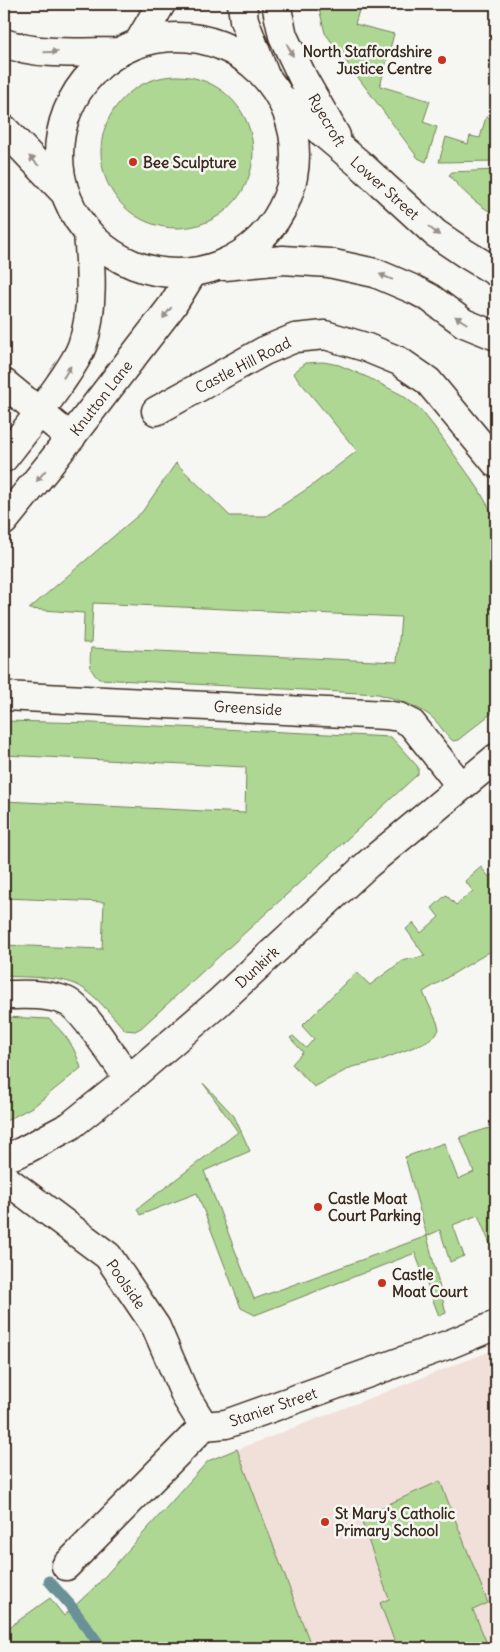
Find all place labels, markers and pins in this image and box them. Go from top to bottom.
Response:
place label: North Staffordshire Justice Centre [303,42,432,78]
marker: North Staffordshire Justice Centre [436,54,448,66]
place label: Bee Sculpture [143,153,237,173]
marker: Bee Sculpture [127,156,139,168]
place label: Castle Moat Court Parking [328,1189,421,1226]
marker: Castle Moat Court Parking [312,1201,324,1213]
place label: Castle Moat Court [392,1265,469,1301]
marker: Castle Moat Court [376,1277,388,1289]
place label: St Mary's Catholic Primary School [335,1504,455,1541]
marker: St Mary's Catholic Primary School [319,1516,331,1528]

